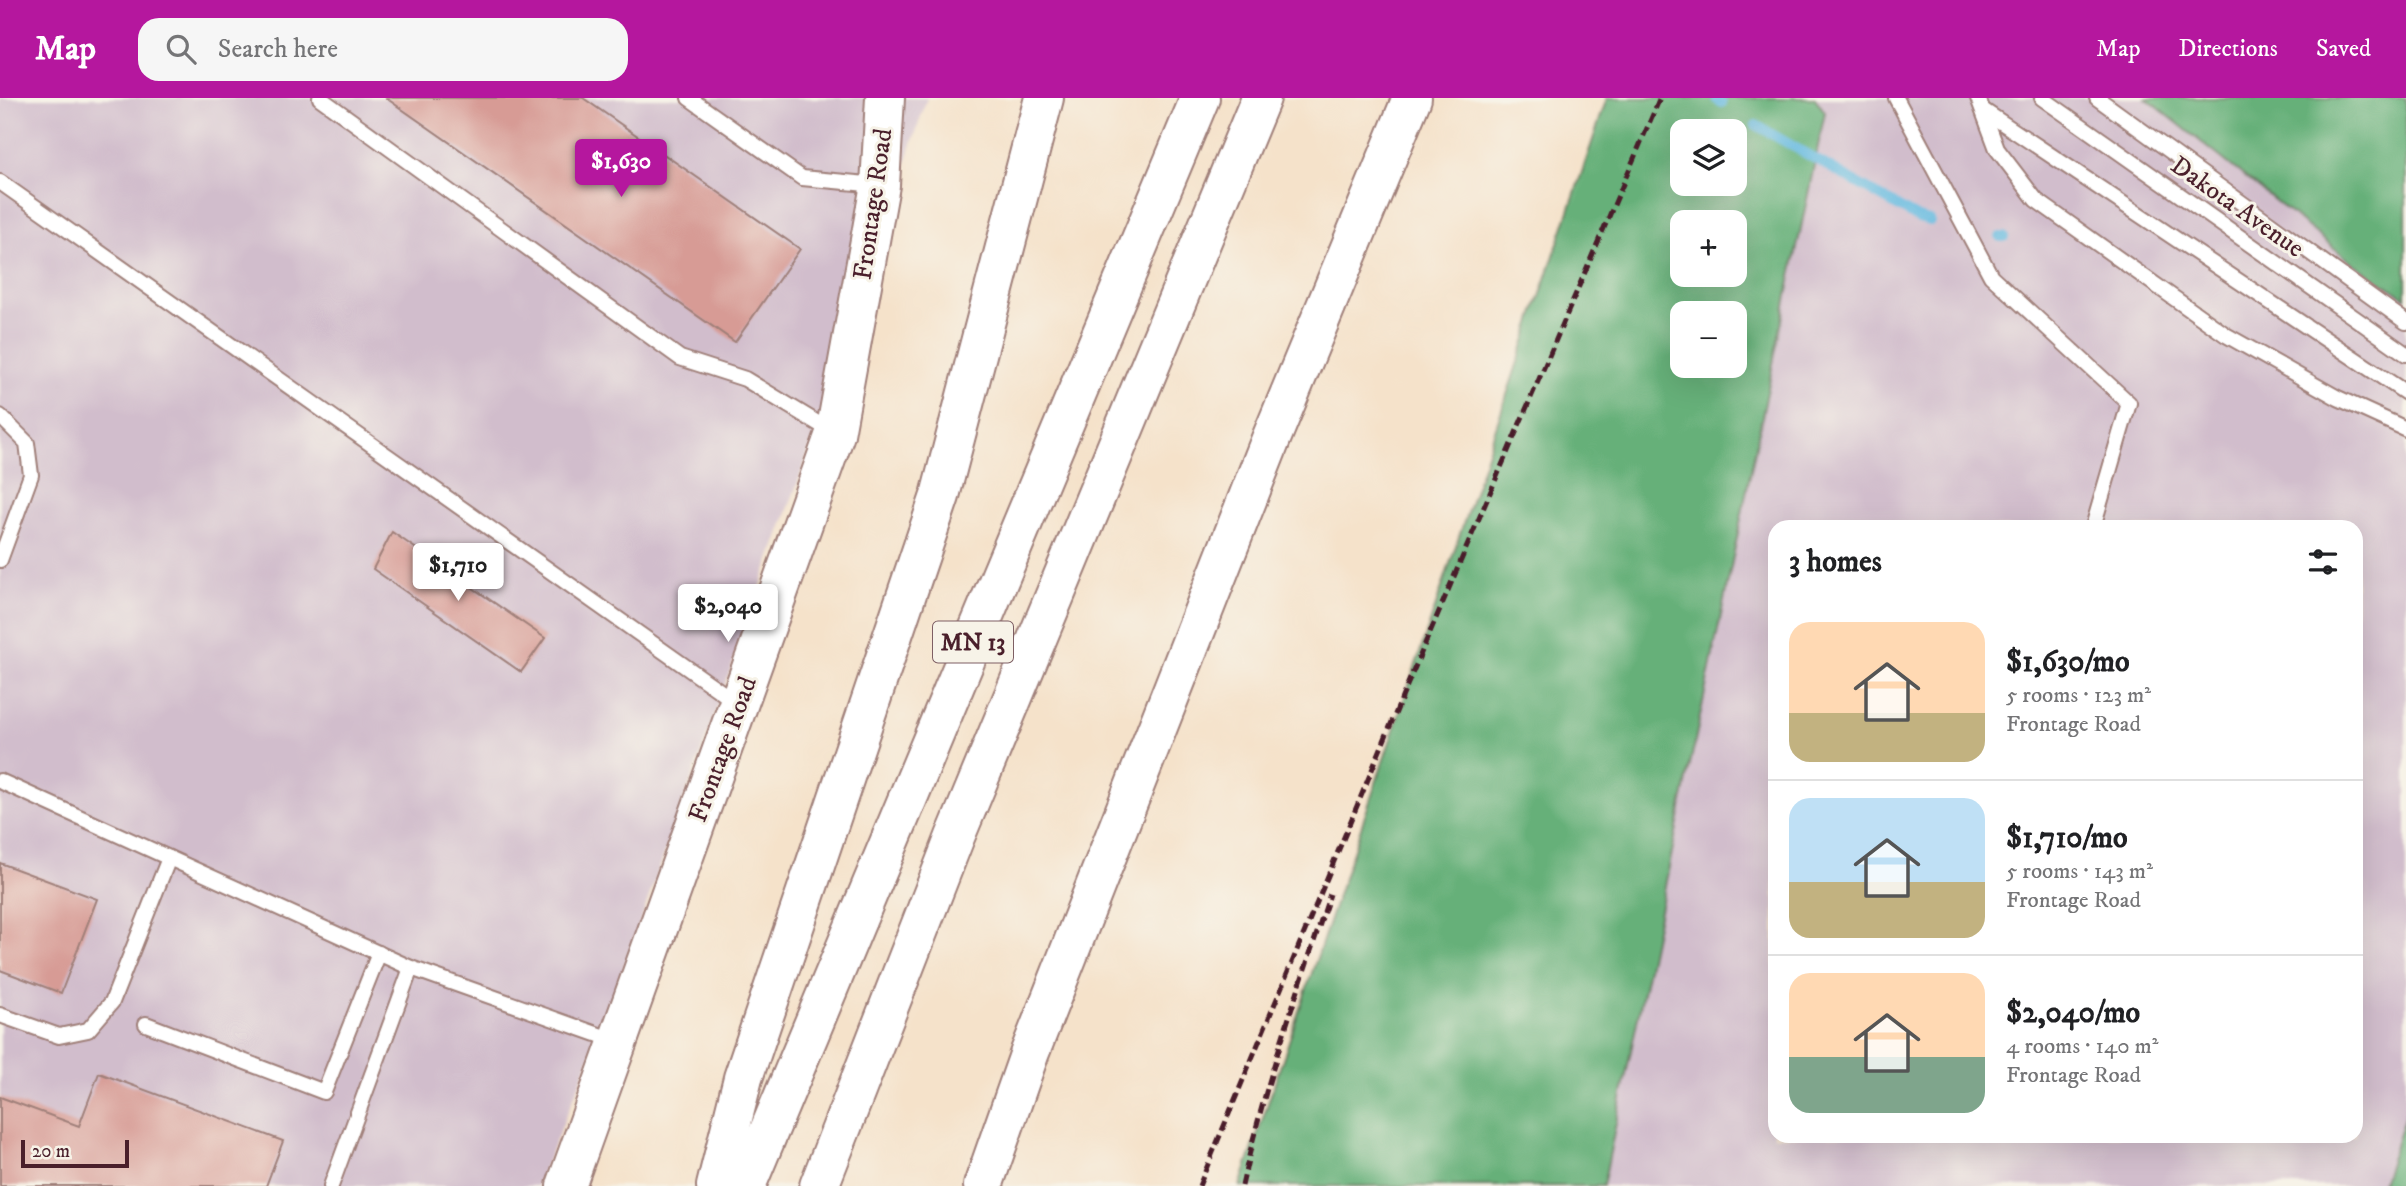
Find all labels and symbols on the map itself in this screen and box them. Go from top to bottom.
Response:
street label: Frontage Road [847,126,900,282]
pin: $1,630 [564,140,678,199]
street label: Dakota Avenue [2164,149,2310,265]
pin: $1,710 [401,544,515,603]
pin: $2,040 [671,584,785,644]
road number: MN 13 [933,622,1013,662]
street label: Frontage Road [682,672,765,827]
scale bar [21,1137,130,1169]

